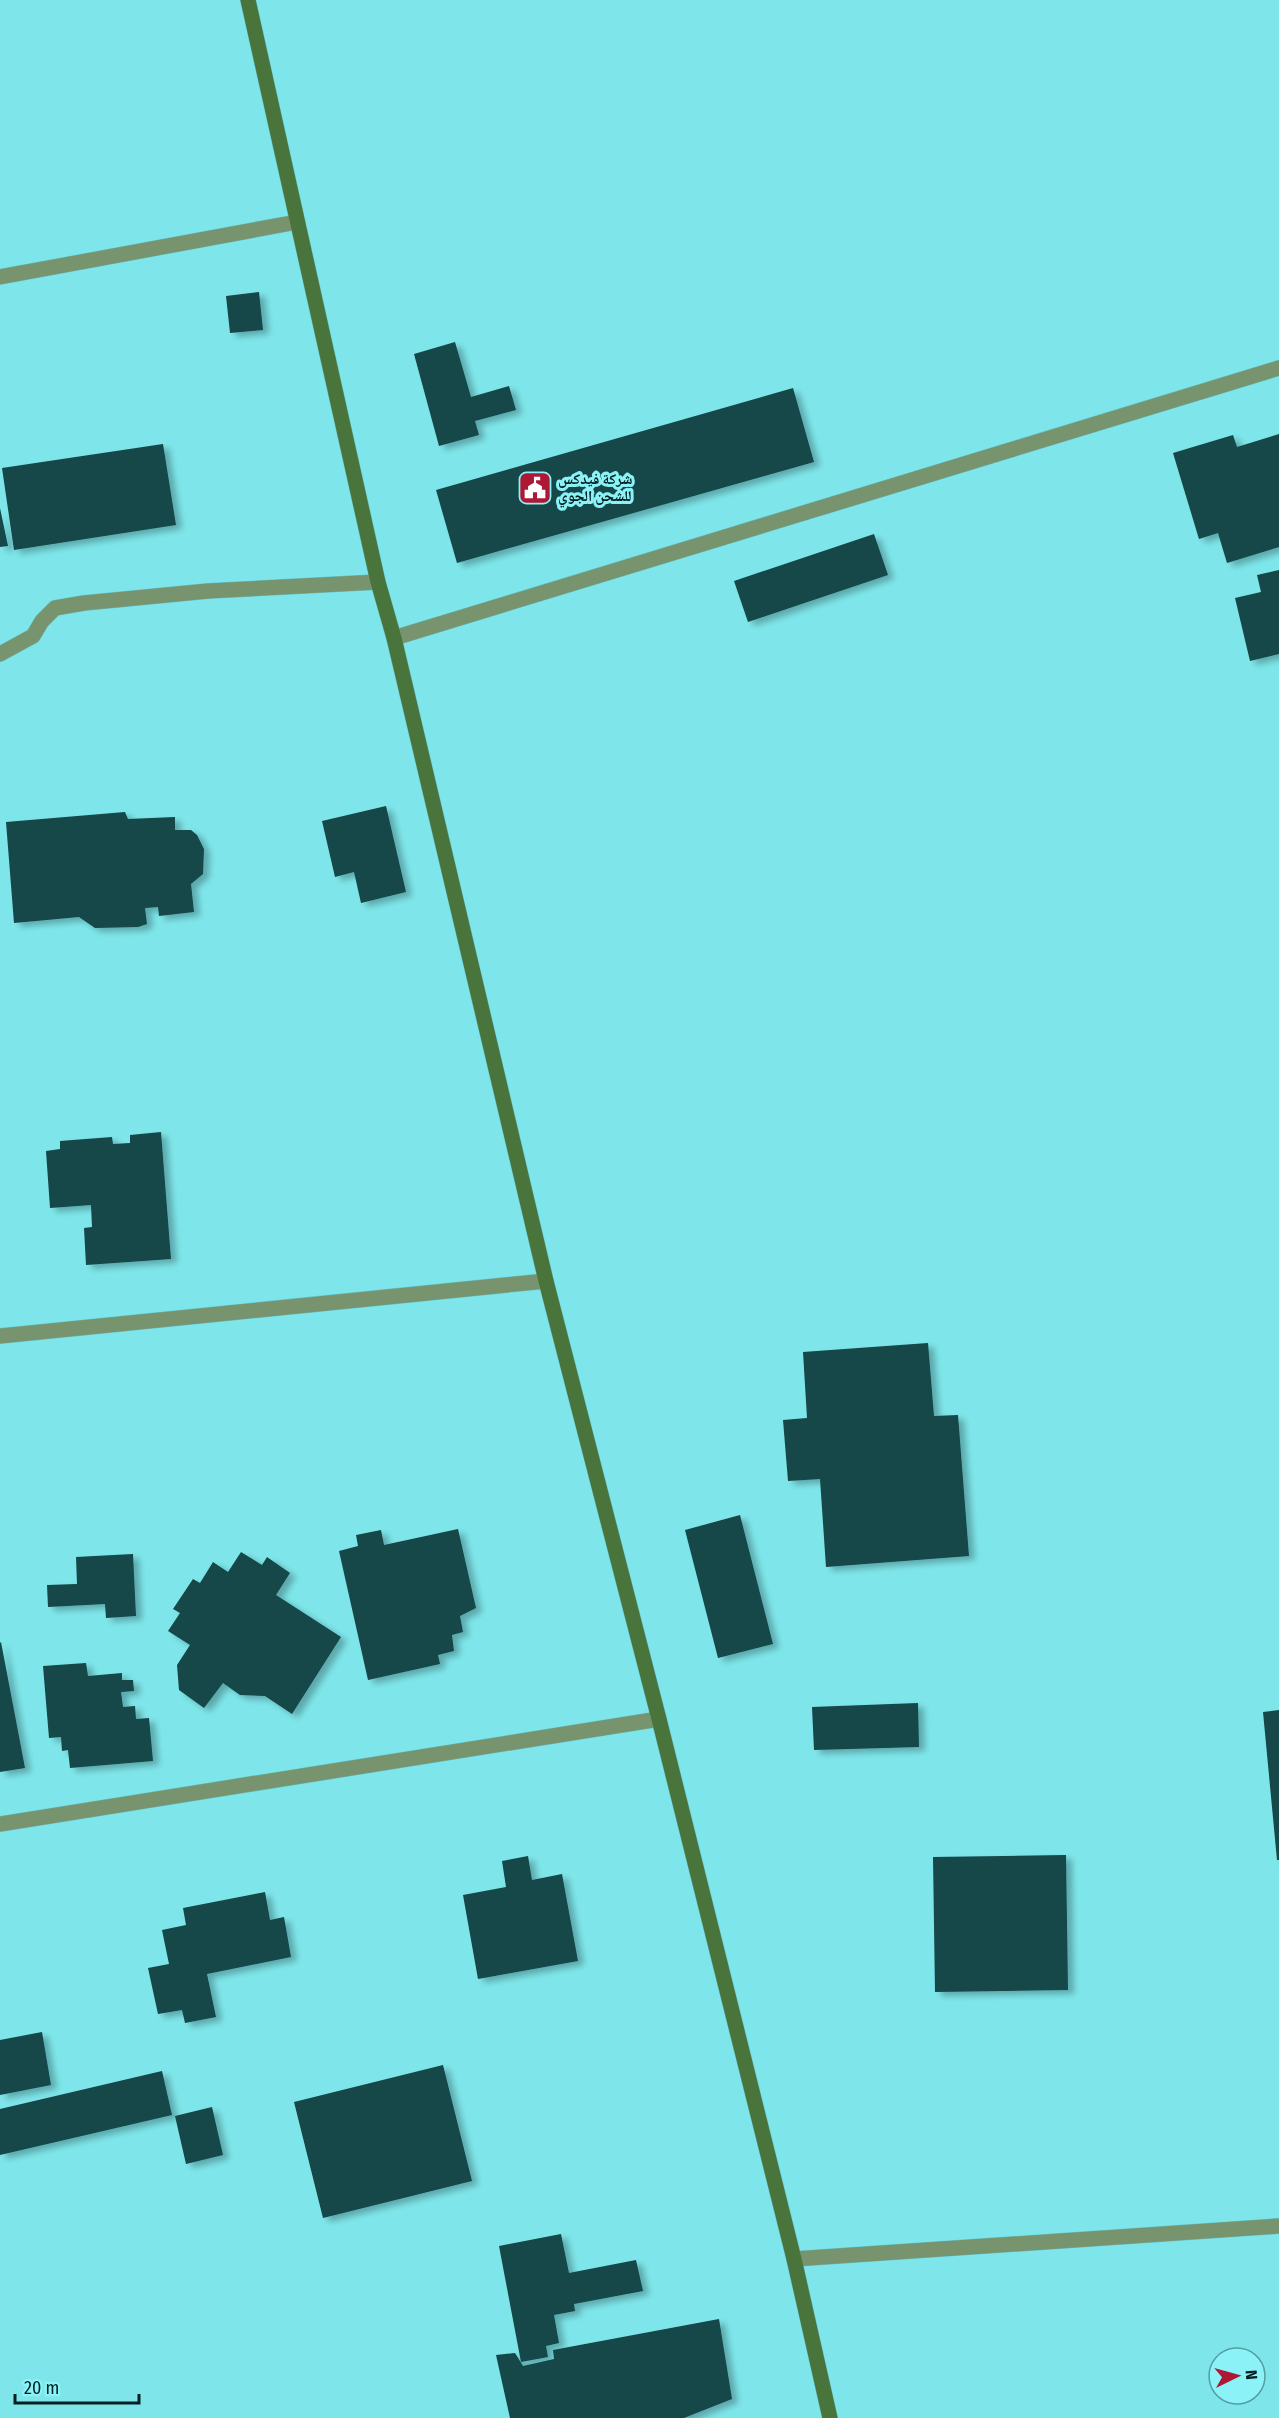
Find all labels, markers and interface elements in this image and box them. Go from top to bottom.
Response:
public building icon: شركة فيدكس للشحن الجوي [517,470,553,506]
place label: شركة فيدكس للشحن الجوي [558,470,633,508]
north arrow [1207,2346,1267,2406]
scale bar [15,2367,140,2405]
text: N [1242,2369,1261,2380]
text: 20 m [24,2377,59,2399]

